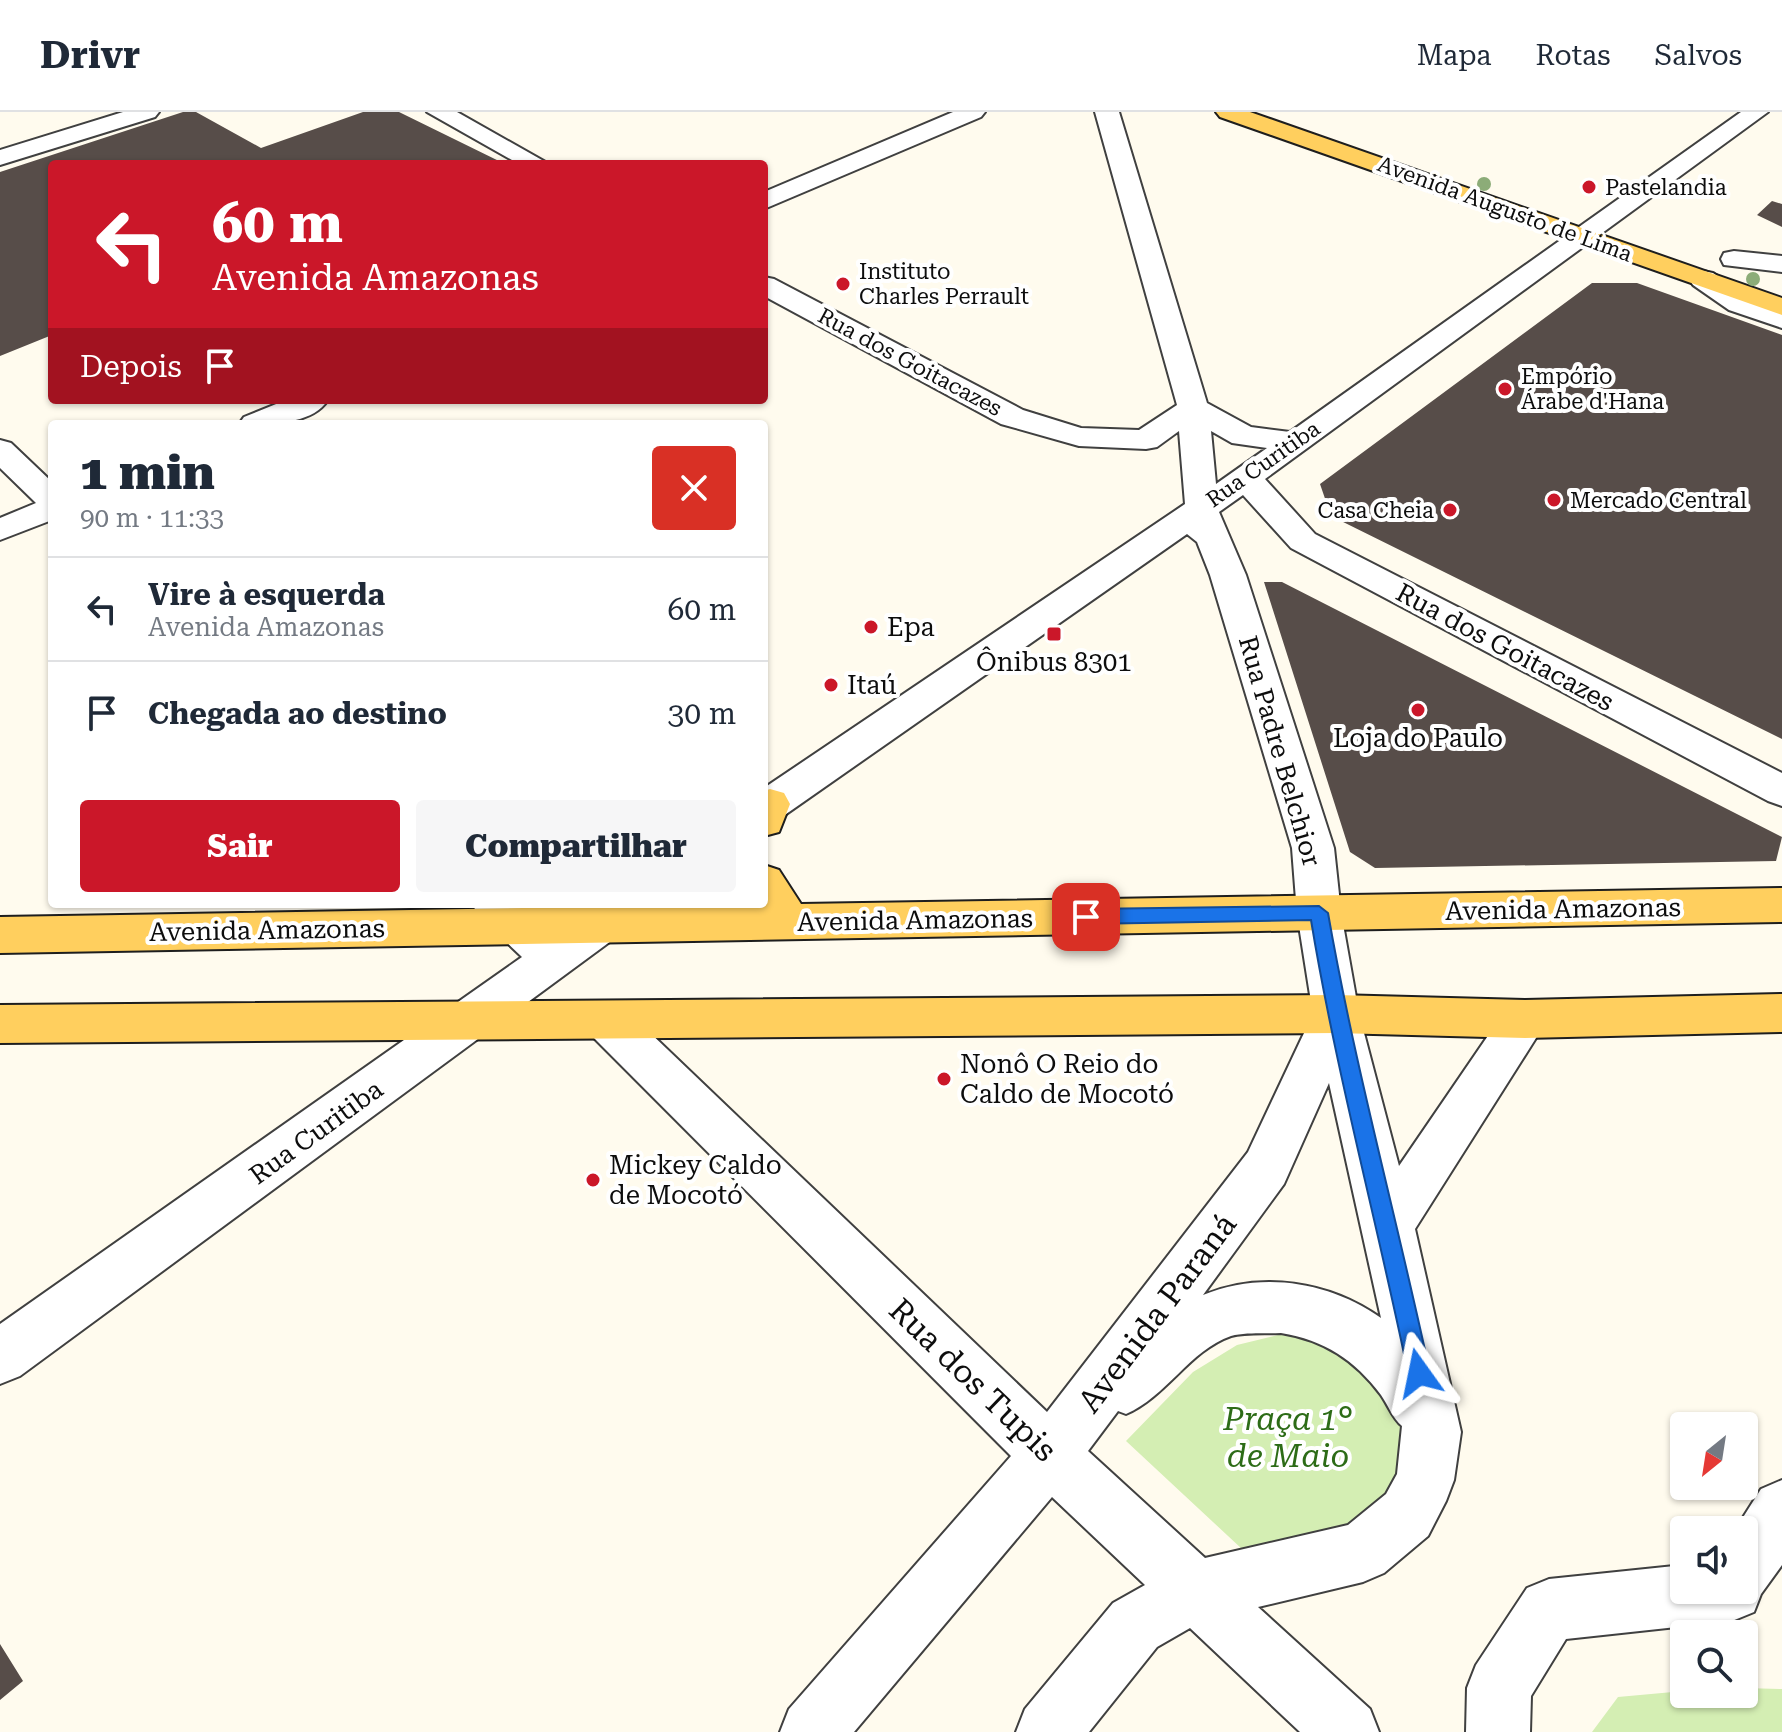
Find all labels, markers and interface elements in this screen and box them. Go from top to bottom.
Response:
text: Drivr [40,33,140,77]
text: Mapa [1417,39,1491,72]
text: Rotas [1535,39,1610,72]
text: Salvos [1654,39,1742,72]
street label: Avenida Augusto de Lima [1374,151,1636,267]
place label: Pastelandia [1605,175,1727,200]
marker: Pastelandia [1580,178,1598,196]
text: 60 m [212,190,343,256]
icon: left [80,192,184,296]
text: Avenida Amazonas [212,257,539,299]
place label: Instituto Charles Perrault [859,259,1029,309]
marker: Instituto Charles Perrault [834,275,852,293]
street label: Rua dos Goitacazes [814,303,1006,421]
icon: arrive [198,344,242,388]
text: Depois [80,349,182,384]
place label: Empório Árabe d'Hana [1521,364,1664,414]
marker: Empório Árabe d'Hana [1496,380,1514,398]
street label: Rua Curitiba [1201,416,1325,512]
text: 1 min [80,445,215,501]
button: close [652,446,736,530]
place label: Mercado Central [1570,488,1747,513]
marker: Mercado Central [1545,491,1563,509]
place label: Casa Cheia [1317,498,1434,523]
marker: Casa Cheia [1441,501,1459,519]
text: 90 m · 11:33 [80,503,224,533]
text: Vire à esquerda [148,577,385,612]
street label: Rua dos Goitacazes [1391,577,1619,717]
icon: left [80,587,124,631]
text: 60 m [667,592,736,627]
text: Avenida Amazonas [148,612,384,642]
place label: Epa [887,612,935,642]
marker: Epa [862,618,880,636]
marker: Ônibus 8301 [1045,625,1063,643]
street label: Rua Padre Belchior [1233,632,1327,870]
place label: Ônibus 8301 [976,646,1132,677]
place label: Itaú [847,670,897,700]
marker: Itaú [822,676,840,694]
icon: arrive [80,691,124,735]
text: Chegada ao destino [148,696,447,731]
text: 30 m [667,696,736,731]
marker: Loja do Paulo [1409,701,1427,719]
place label: Loja do Paulo [1333,723,1503,753]
button: Sair [80,800,400,892]
button: Compartilhar [416,800,736,892]
pin [1052,883,1120,951]
street label: Avenida Amazonas [1445,892,1681,926]
icon: arrive [1064,895,1108,939]
street label: Avenida Amazonas [797,903,1033,937]
street label: Avenida Amazonas [149,913,385,947]
place label: Nonô O Reio do Caldo de Mocotó [960,1049,1174,1109]
marker: Nonô O Reio do Caldo de Mocotó [935,1070,953,1088]
street label: Rua Curitiba [244,1074,388,1190]
place label: Mickey Caldo de Mocotó [609,1150,782,1210]
marker: Mickey Caldo de Mocotó [584,1171,602,1189]
street label: Avenida Paraná [1070,1206,1244,1420]
street label: Rua dos Tupis [881,1291,1065,1469]
position arrow [1377,1331,1461,1415]
park label: Praça 1° de Maio [1222,1400,1353,1475]
north arrow [1670,1412,1758,1500]
map controls [1670,1412,1758,1708]
button: sound [1670,1516,1758,1604]
button: search [1670,1620,1758,1708]

